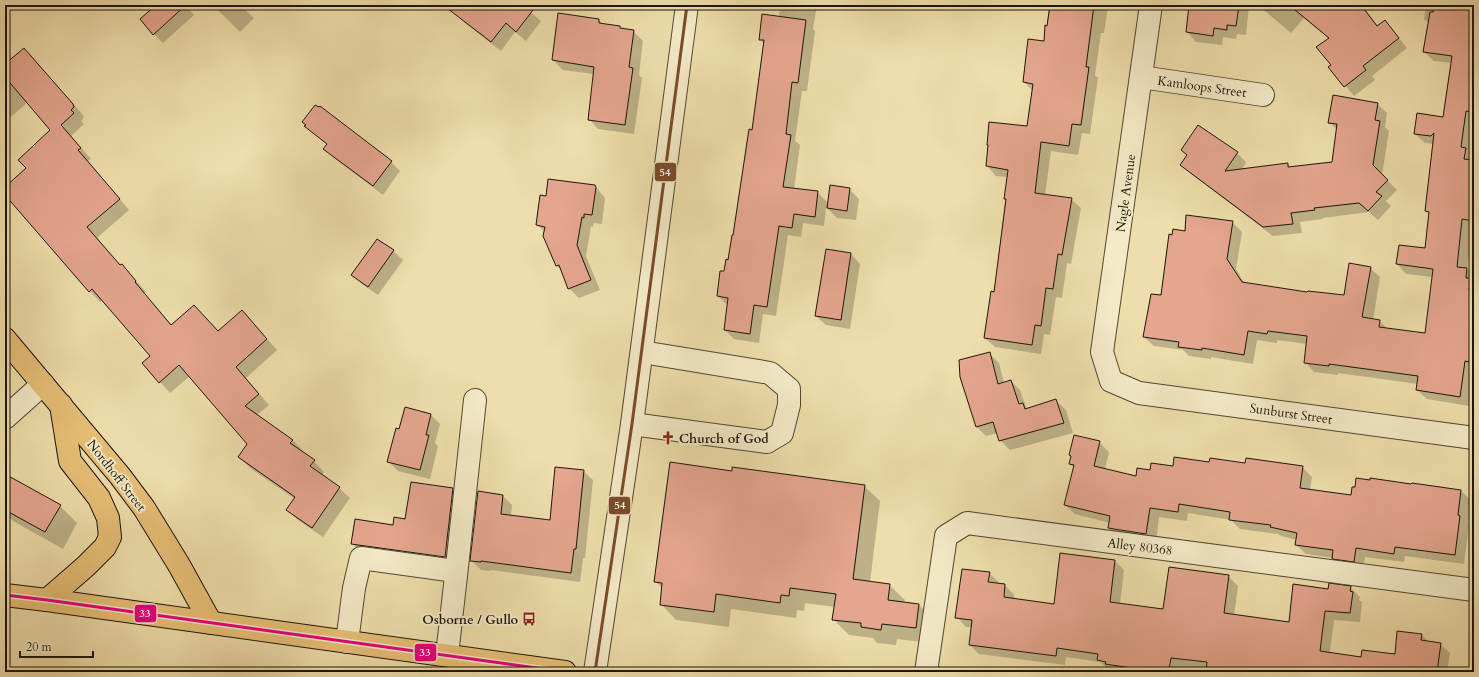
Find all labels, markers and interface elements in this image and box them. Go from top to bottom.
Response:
street label: Kamloops Street [1156,72,1248,102]
street label: Nagle Avenue [1112,153,1140,233]
line badge: 54 [654,162,677,182]
text: 54 [659,165,671,180]
street label: Sunburst Street [1248,399,1333,429]
church icon: Church of God [660,430,676,446]
place label: Church of God [679,430,769,448]
street label: Nordhoff Street [82,436,150,515]
line badge: 54 [608,496,631,515]
text: 54 [614,498,626,513]
street label: Alley 80368 [1106,534,1173,560]
line badge: 33 [134,604,157,623]
text: 33 [139,606,151,621]
place label: Osborne / Gullo [422,611,518,629]
bus stop icon: Osborne / Gullo [521,611,537,627]
scale bar [20,633,93,659]
text: 20 m [26,639,53,655]
line badge: 33 [414,643,437,662]
text: 33 [419,645,431,660]

